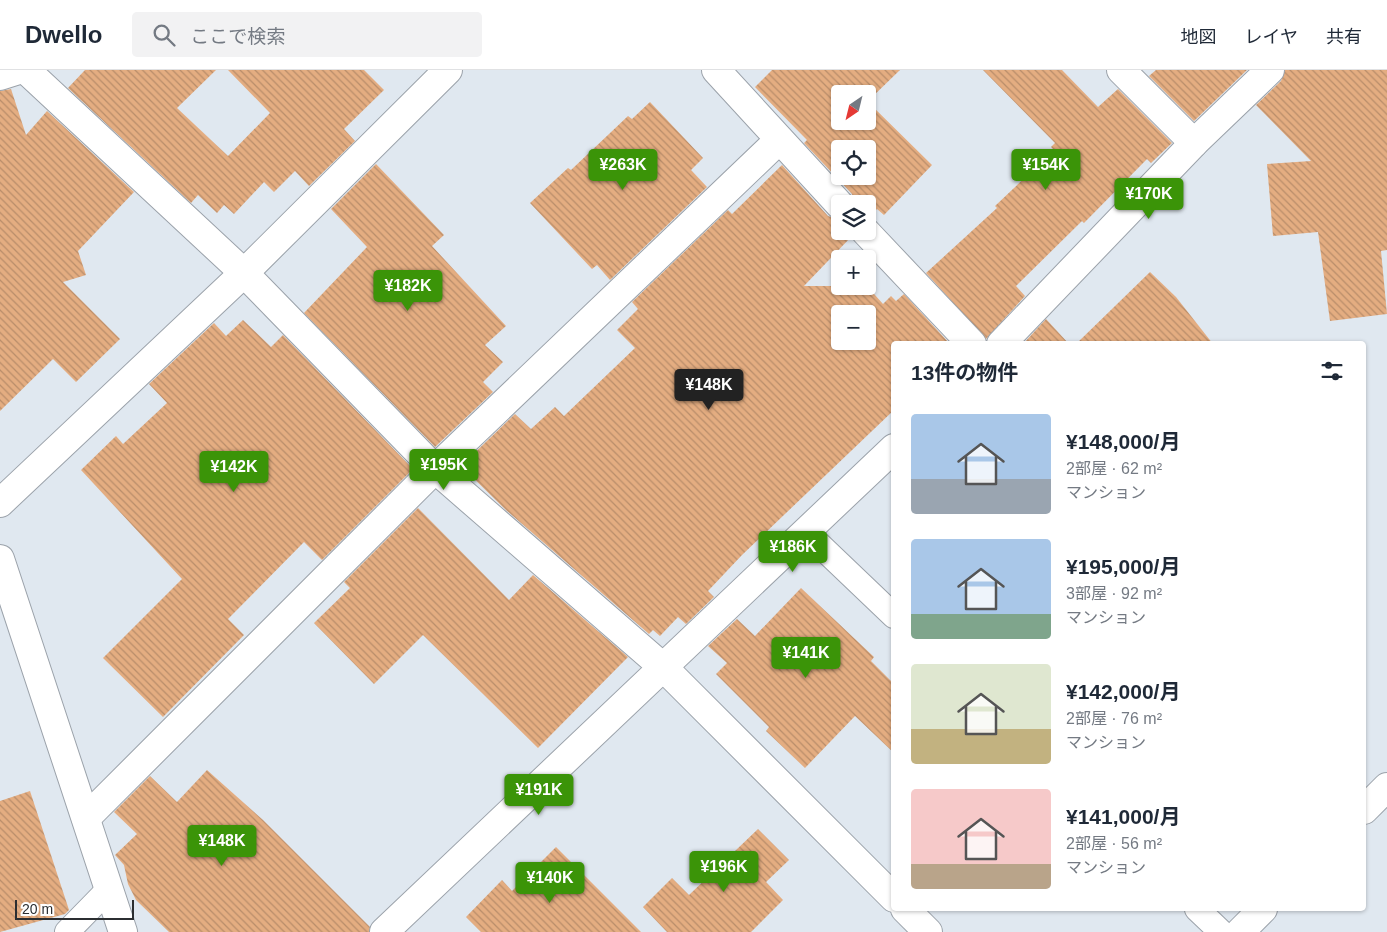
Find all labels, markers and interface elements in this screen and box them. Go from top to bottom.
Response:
search box [132,12,482,57]
text: Dwello [25,21,102,48]
icon: search [150,21,178,49]
text: ここで検索 [190,26,285,47]
text: 地図 [1181,27,1217,47]
text: レイヤ [1245,27,1298,47]
text: 共有 [1326,27,1362,47]
north arrow [831,85,876,130]
map controls [831,85,876,350]
button: locate [831,140,876,185]
pin: ¥263K [588,148,658,191]
pin: ¥154K [1011,148,1081,191]
text: ¥263K [599,156,647,173]
text: ¥154K [1022,156,1070,173]
pin: ¥170K [1114,178,1184,220]
text: ¥170K [1125,185,1173,202]
button: layers [831,195,876,240]
button: + [831,250,876,295]
pin: ¥182K [373,270,443,312]
text: ¥182K [384,277,432,294]
button: − [831,305,876,350]
icon: filters [1318,357,1346,385]
text: 13件の物件 [911,361,1018,384]
pin: ¥148K [674,368,744,411]
text: ¥148K [685,376,733,393]
text: ¥148,000/月 [1066,430,1180,453]
icon: home [951,434,1011,494]
pin: ¥195K [409,448,479,491]
pin: ¥142K [199,450,269,493]
text: ¥195K [420,456,468,473]
text: ¥142K [210,458,258,475]
text: 2部屋 · 62 m² [1066,460,1162,477]
text: マンション [1066,484,1146,501]
pin: ¥186K [758,530,828,573]
text: ¥186K [769,538,817,555]
text: ¥195,000/月 [1066,555,1180,578]
icon: home [951,559,1011,619]
text: 3部屋 · 92 m² [1066,585,1162,602]
text: マンション [1066,609,1146,626]
pin: ¥141K [771,636,841,679]
text: ¥141K [782,644,830,661]
text: ¥142,000/月 [1066,680,1180,703]
icon: home [951,684,1011,744]
text: 2部屋 · 76 m² [1066,710,1162,727]
text: マンション [1066,734,1146,751]
pin: ¥191K [504,774,574,816]
text: ¥191K [515,781,563,798]
text: ¥141,000/月 [1066,805,1180,828]
icon: home [951,809,1011,869]
pin: ¥148K [187,824,257,867]
text: ¥148K [198,832,246,849]
text: 2部屋 · 56 m² [1066,835,1162,852]
pin: ¥196K [689,850,759,893]
text: ¥196K [700,858,748,875]
text: マンション [1066,859,1146,876]
pin: ¥140K [515,862,585,904]
text: ¥140K [526,869,574,886]
scale bar [15,897,134,920]
text: 20 m [22,901,53,917]

